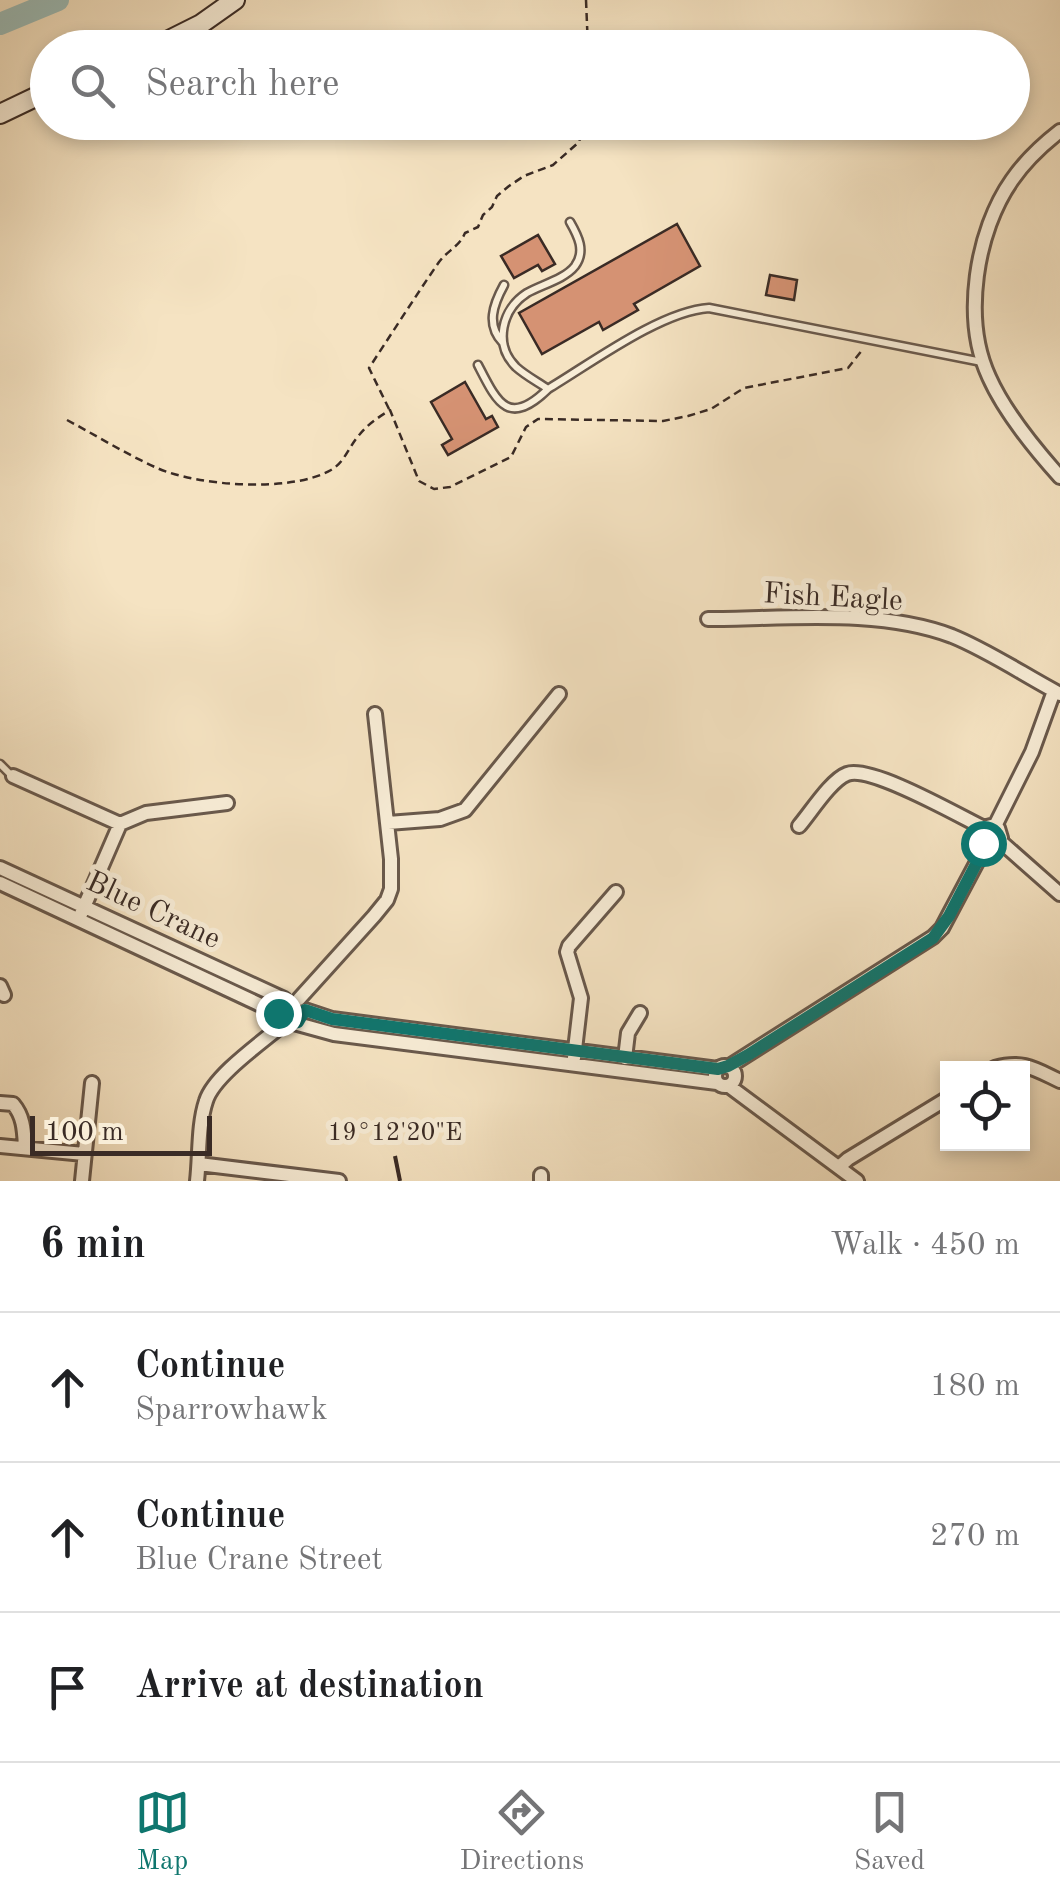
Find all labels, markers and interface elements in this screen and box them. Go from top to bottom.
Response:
search box [30,30,1030,140]
icon: search [65,58,120,113]
text: Search here [145,66,340,104]
street label: Fish Eagle [762,579,904,617]
route start [961,821,1007,867]
street label: Blue Crane [81,867,225,955]
route end [256,991,302,1037]
map controls [940,1061,1030,1151]
button: locate [940,1061,1030,1151]
scale bar [30,1111,212,1156]
text: 100 m [45,1119,124,1147]
text: 19°12'20"E [328,1121,462,1146]
text: 6 min [40,1225,146,1267]
text: Walk · 450 m [830,1230,1020,1262]
text: Continue [135,1348,285,1386]
icon: ahead [40,1360,95,1415]
text: 180 m [930,1371,1020,1403]
text: Sparrowhawk [135,1395,328,1427]
text: Continue [135,1498,285,1536]
icon: ahead [40,1510,95,1565]
text: 270 m [930,1521,1020,1553]
text: Blue Crane Street [135,1545,383,1577]
icon: arrive [40,1660,95,1715]
text: Arrive at destination [135,1668,484,1706]
tab: Map [135,1785,190,1880]
tab: Directions [460,1785,584,1880]
tab: Saved [854,1785,925,1880]

